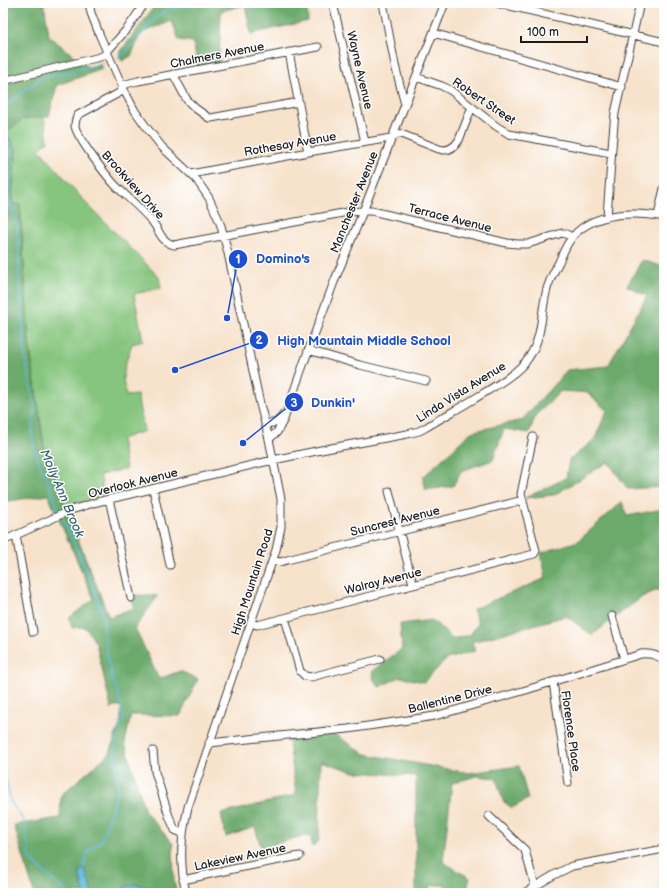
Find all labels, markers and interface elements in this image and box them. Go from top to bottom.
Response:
scale bar [521,18,587,44]
text: 100 m [527,25,559,40]
street label: Wayne Avenue [343,30,376,111]
street label: Chalmers Avenue [169,39,265,72]
street label: Robert Street [449,75,519,128]
street label: Rothesay Avenue [243,129,337,160]
street label: Brookview Drive [98,148,167,223]
street label: Manchester Avenue [327,149,382,255]
street label: Terrace Avenue [407,201,493,236]
callout: Domino's [228,246,318,271]
text: Domino's [256,251,310,267]
text: 1 [235,252,241,267]
callout: High Mountain Middle School [249,328,458,353]
text: 2 [255,333,263,348]
text: High Mountain Middle School [277,333,451,349]
street label: Linda Vista Avenue [414,359,509,426]
callout: Dunkin' [284,390,363,415]
text: Dunkin' [311,395,355,411]
text: 3 [290,396,298,411]
water label: Molly Ann Brook [36,447,88,540]
street label: Overlook Avenue [87,465,179,502]
street label: Suncrest Avenue [349,503,441,540]
street label: High Mountain Road [228,527,277,637]
street label: Walray Avenue [343,565,423,598]
street label: Ballentine Drive [407,682,494,717]
street label: Florence Place [557,690,584,773]
street label: Lakeview Avenue [193,840,287,875]

